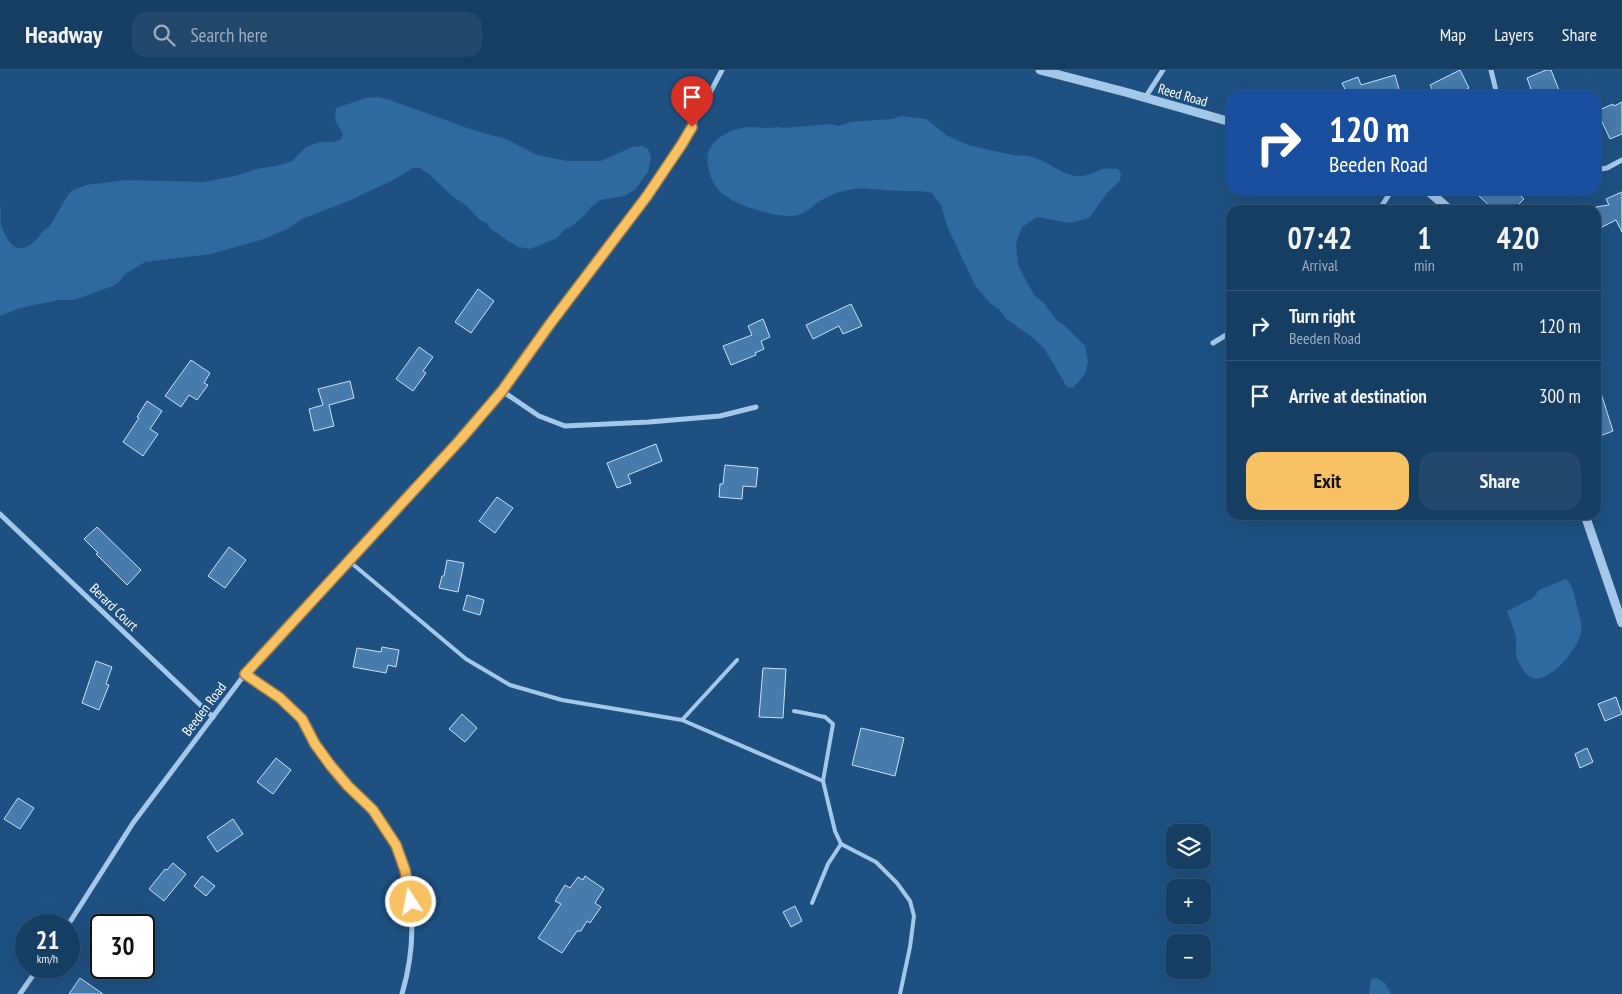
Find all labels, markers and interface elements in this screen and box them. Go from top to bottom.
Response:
search box [132,12,482,57]
text: Headway [25,19,102,50]
icon: search [150,21,178,49]
text: Search here [190,23,268,47]
text: Map [1440,23,1466,46]
text: Layers [1494,23,1534,46]
text: Share [1562,23,1597,46]
pin [671,76,713,127]
street label: Reed Road [1156,79,1210,111]
icon: arrive [678,83,706,111]
text: 120 m [1329,106,1410,152]
icon: right [1246,110,1311,175]
text: Beeden Road [1329,150,1428,178]
text: 07:42 [1288,218,1352,257]
text: 1 [1417,218,1432,257]
text: 420 [1496,218,1539,257]
text: Arrival [1302,255,1338,275]
text: min [1414,255,1435,275]
text: m [1513,255,1523,275]
text: Turn right [1289,304,1355,328]
icon: right [1246,312,1274,340]
text: 120 m [1539,314,1581,338]
text: Beeden Road [1289,328,1361,348]
icon: arrive [1246,382,1274,410]
text: Arrive at destination [1289,384,1427,408]
text: 300 m [1539,384,1581,408]
button: Exit [1246,452,1409,510]
button: Share [1419,452,1581,510]
street label: Berard Court [86,579,142,635]
street label: Beeden Road [178,678,230,740]
map controls [1166,824,1211,979]
button: layers [1166,824,1211,869]
position arrow [384,875,436,927]
button: + [1166,879,1211,924]
speed limit sign: 30 [90,914,155,979]
text: 21 [36,924,59,956]
button: − [1166,934,1211,979]
text: km/h [37,951,58,966]

